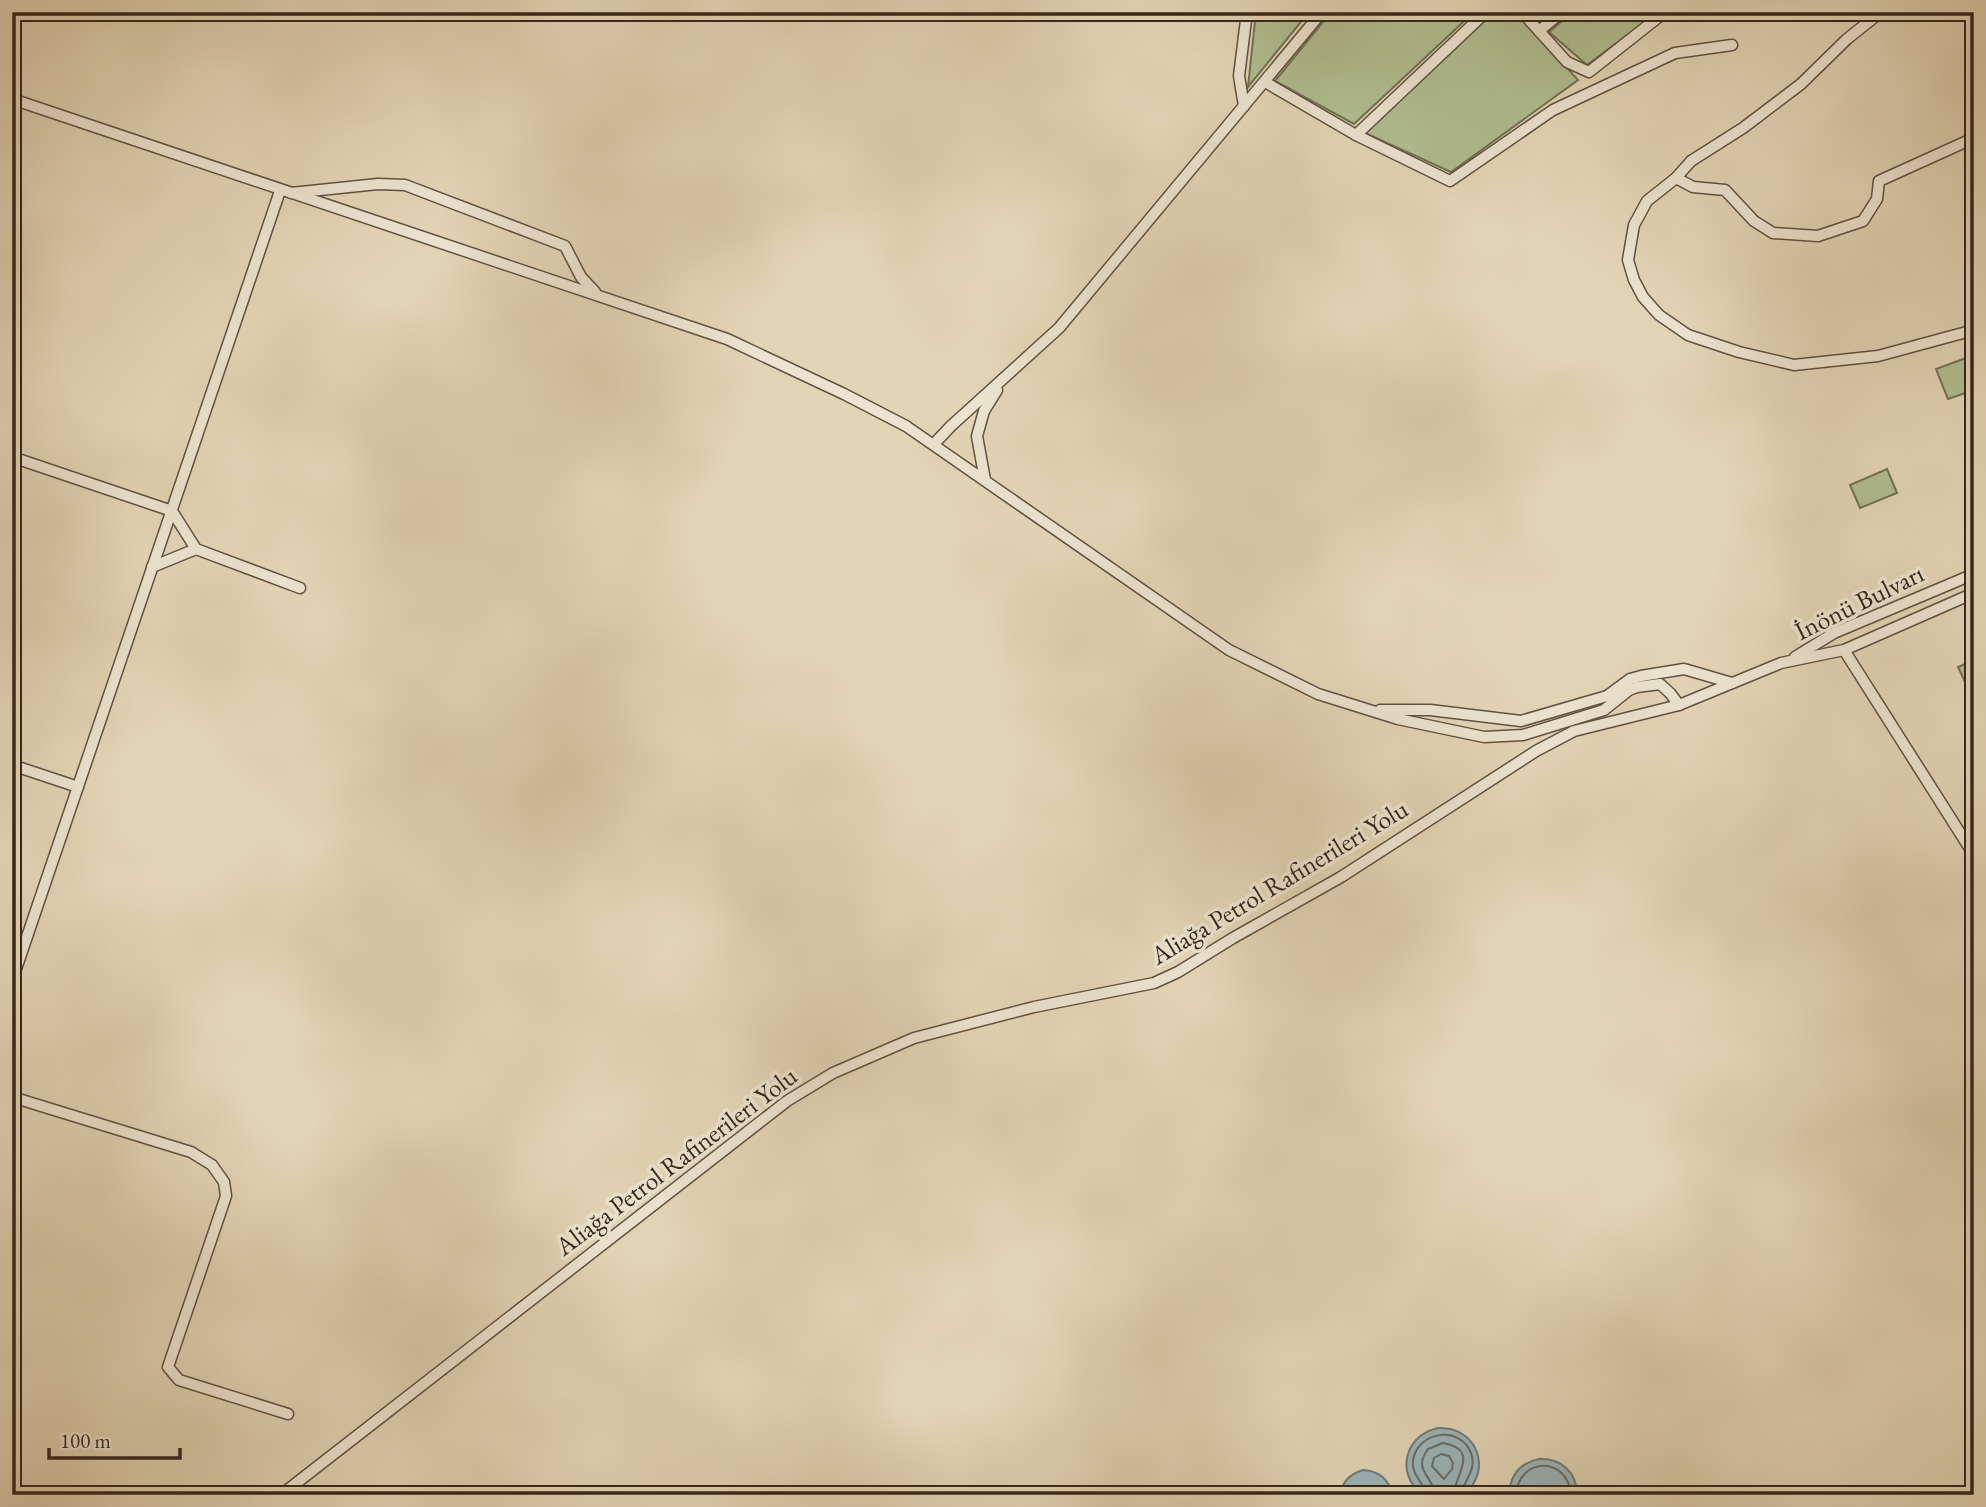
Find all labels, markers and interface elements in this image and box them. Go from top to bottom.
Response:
street label: İnönü Bulvarı [1789,556,1929,648]
street label: Aliağa Petrol Rafinerileri Yolu [1143,791,1414,973]
street label: Aliağa Petrol Rafinerileri Yolu [547,1059,804,1264]
scale bar [49,1416,180,1460]
text: 100 m [60,1427,111,1454]

